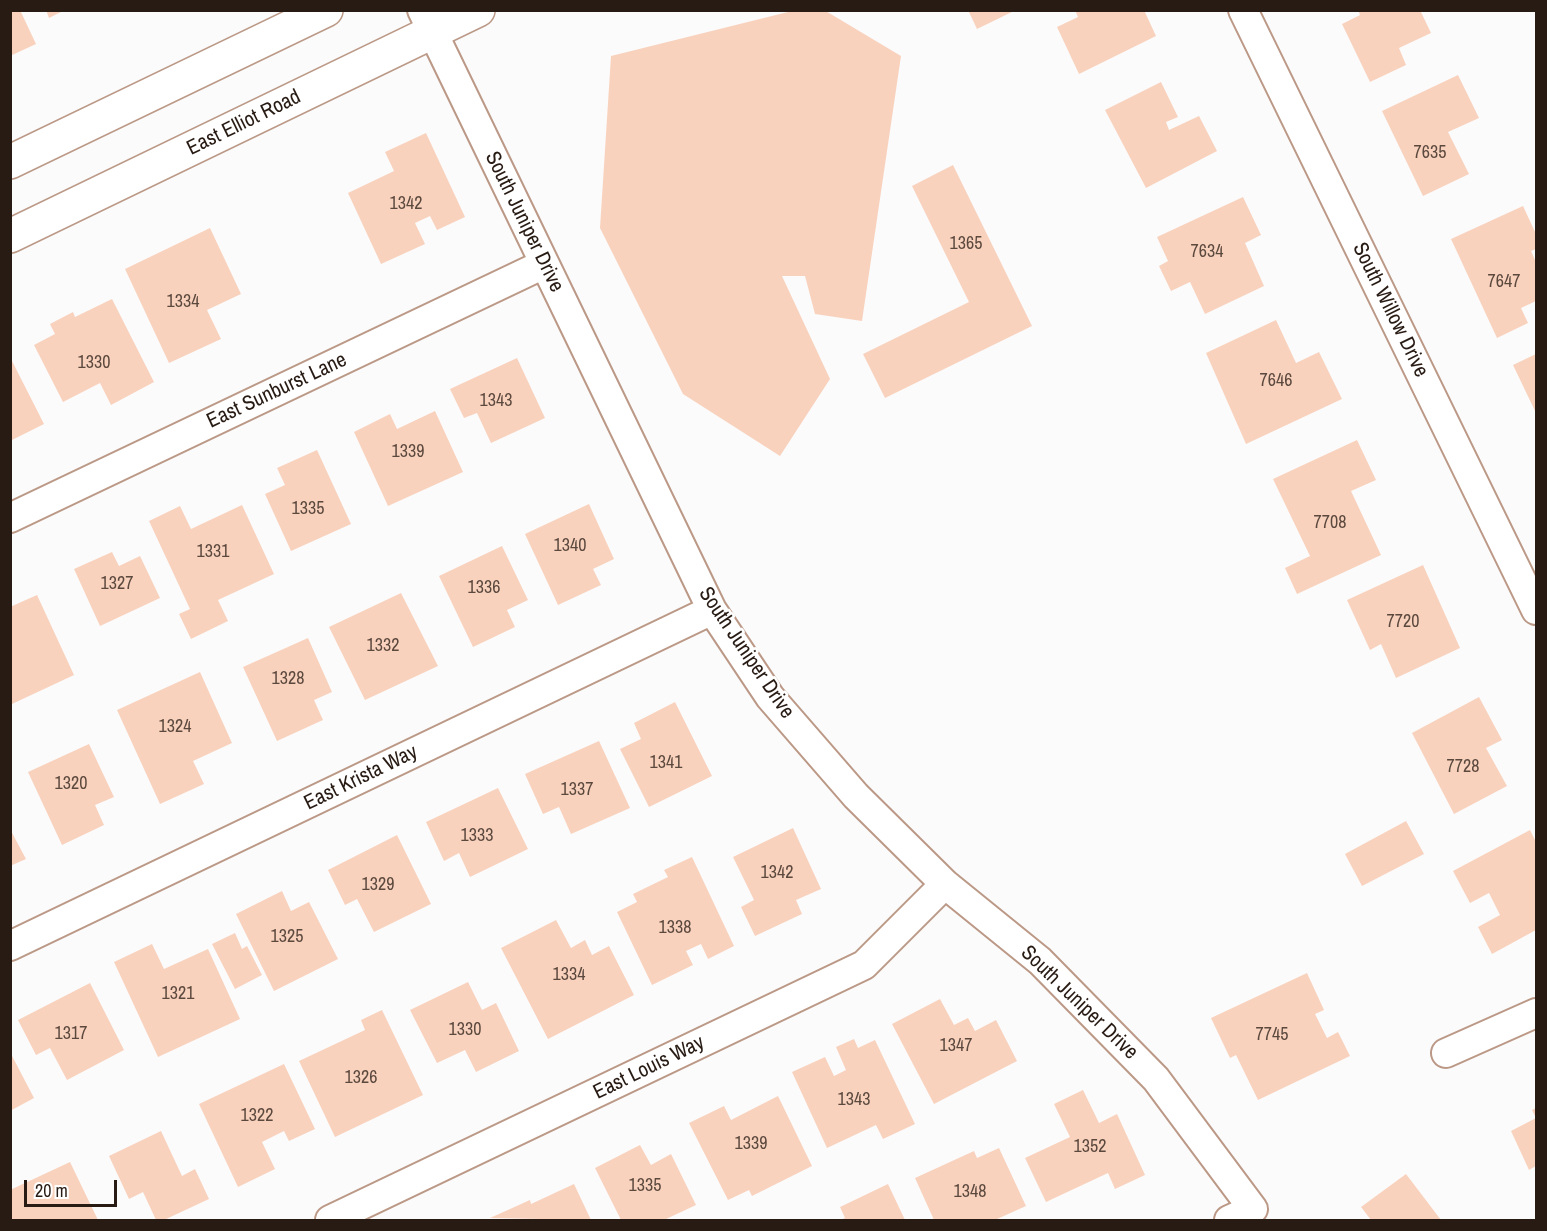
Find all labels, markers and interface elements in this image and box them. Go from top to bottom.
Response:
street label: East Elliot Road [183,85,305,161]
house number: 7635 [1414,142,1446,164]
street label: South Juniper Drive [479,148,569,296]
house number: 1342 [390,193,422,215]
house number: 1365 [950,233,982,255]
street label: South Willow Drive [1347,239,1433,381]
house number: 7634 [1191,241,1223,263]
house number: 7647 [1488,271,1520,293]
house number: 1334 [167,291,199,313]
street label: East Sunburst Lane [203,348,351,434]
house number: 1330 [78,352,110,374]
house number: 7646 [1260,370,1292,392]
house number: 1343 [480,390,512,412]
house number: 1339 [392,441,424,463]
house number: 1335 [292,498,324,520]
house number: 7708 [1314,512,1346,534]
house number: 1340 [554,535,586,557]
house number: 1331 [197,541,229,563]
house number: 1327 [101,573,133,595]
house number: 1336 [468,577,500,599]
street label: South Juniper Drive [693,582,799,724]
house number: 7720 [1387,611,1419,633]
house number: 1332 [367,635,399,657]
house number: 1328 [272,668,304,690]
house number: 1324 [159,716,191,738]
street label: East Krista Way [300,740,422,816]
house number: 1341 [650,752,682,774]
house number: 7728 [1447,756,1479,778]
house number: 1320 [55,773,87,795]
house number: 1337 [561,779,593,801]
house number: 1333 [461,825,493,847]
house number: 1342 [761,862,793,884]
house number: 1329 [362,874,394,896]
house number: 1338 [659,917,691,939]
house number: 1325 [271,926,303,948]
street label: South Juniper Drive [1015,941,1143,1065]
house number: 1334 [553,964,585,986]
house number: 1321 [162,983,194,1005]
house number: 1330 [449,1019,481,1041]
house number: 1317 [55,1023,87,1045]
house number: 7745 [1256,1024,1288,1046]
street label: East Louis Way [590,1030,708,1106]
house number: 1347 [940,1035,972,1057]
house number: 1326 [345,1067,377,1089]
house number: 1343 [838,1089,870,1111]
house number: 1322 [241,1105,273,1127]
house number: 1339 [735,1133,767,1155]
house number: 1352 [1074,1136,1106,1158]
scale bar [27,1168,120,1206]
house number: 1335 [629,1175,661,1197]
text: 20 m [35,1178,68,1203]
house number: 1348 [954,1181,986,1203]

